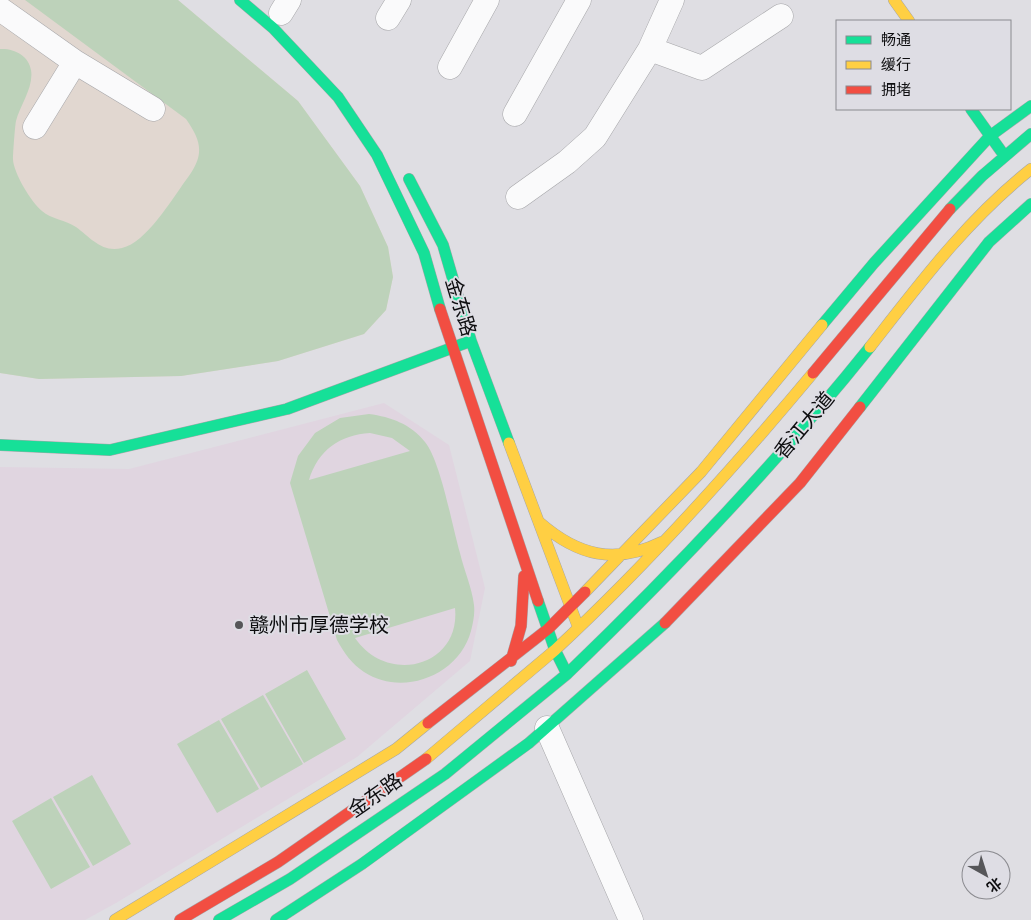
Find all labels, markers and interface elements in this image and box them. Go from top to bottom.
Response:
legend [836,20,1011,110]
text: 畅通 [881,29,911,51]
text: 缓行 [881,54,911,76]
text: 拥堵 [881,79,911,101]
street label: 金东路 [438,274,483,340]
street label: 香江大道 [768,385,841,465]
place label: 赣州市厚德学校 [249,611,389,640]
marker: 赣州市厚德学校 [233,619,245,631]
street label: 金东路 [342,766,408,824]
north arrow [961,850,1011,900]
text: 北 [982,873,1006,897]

